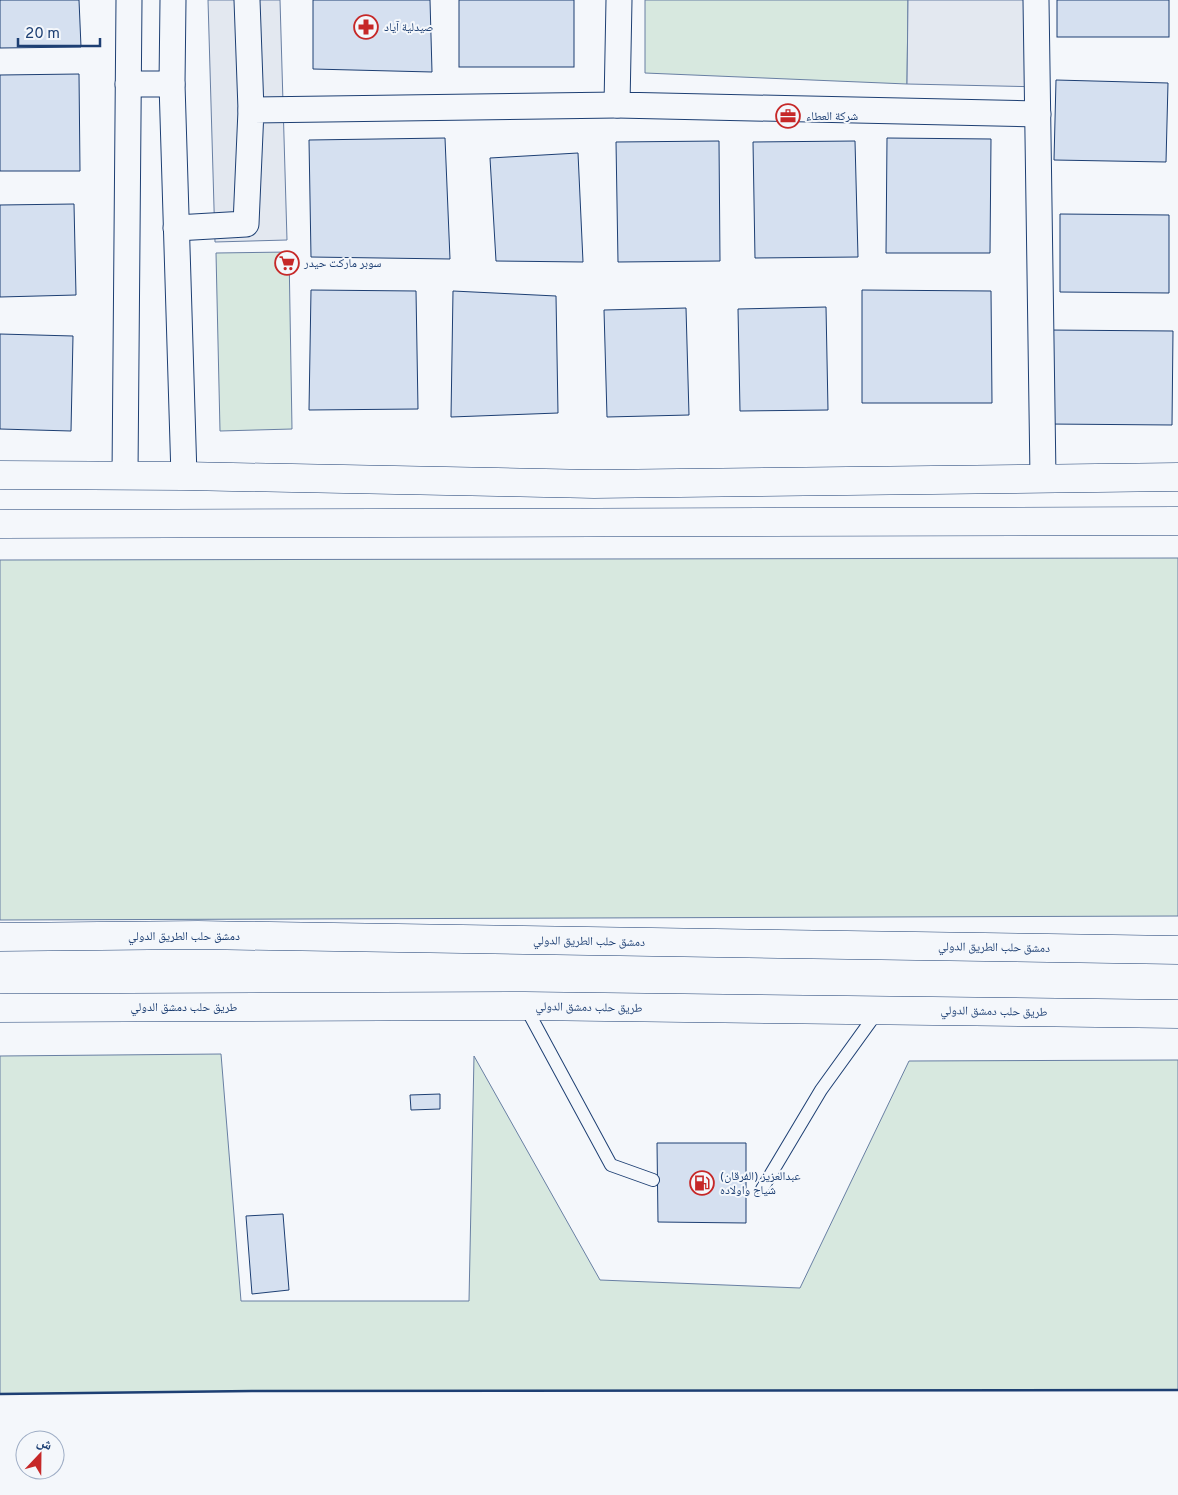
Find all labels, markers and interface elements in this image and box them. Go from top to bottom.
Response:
pharmacy icon: صيدلية آياد [353,14,379,40]
scale bar [18,15,100,47]
place label: صيدلية آياد [384,20,434,36]
text: 20 m [25,25,60,44]
office icon: شركة العطاء [775,103,801,129]
place label: شركة العطاء [806,109,858,125]
supermarket icon: سوبر ماركت حيدر [274,250,300,276]
place label: سوبر ماركت حيدر [303,256,382,272]
street label: دمشق حلب الطريق الدولي [128,929,240,946]
street label: دمشق حلب الطريق الدولي [533,933,645,952]
street label: دمشق حلب الطريق الدولي [938,939,1050,958]
street label: طريق حلب دمشق الدولي [535,999,643,1018]
street label: طريق حلب دمشق الدولي [130,1000,238,1017]
street label: طريق حلب دمشق الدولي [940,1003,1048,1022]
place label: (الفرقان) عبدالعزيز شياح واولاده [720,1169,801,1199]
fuel station icon: (الفرقان) عبدالعزيز شياح واولاده [689,1170,715,1196]
north arrow [15,1430,65,1480]
text: ش [34,1434,55,1455]

